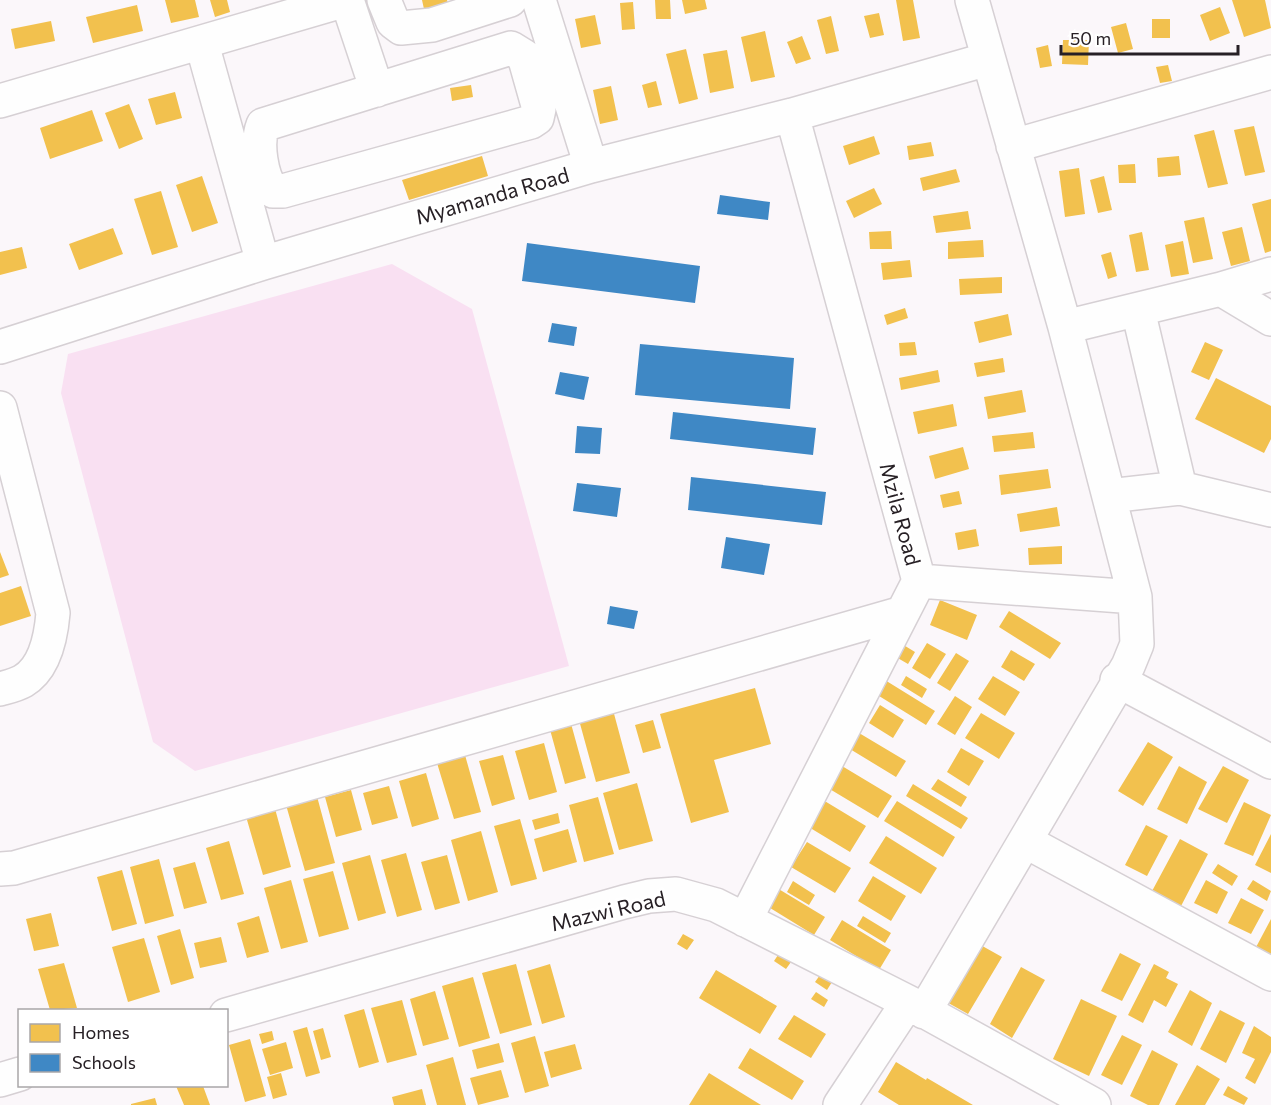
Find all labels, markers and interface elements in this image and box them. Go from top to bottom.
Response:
scale bar [1061,18,1238,56]
text: 50 m [1070,27,1111,49]
street label: Myamanda Road [412,161,572,229]
street label: Mzila Road [875,460,927,568]
street label: Mazwi Road [548,885,668,935]
legend [18,1009,228,1087]
text: Homes [72,1021,130,1043]
text: Schools [72,1051,136,1073]

